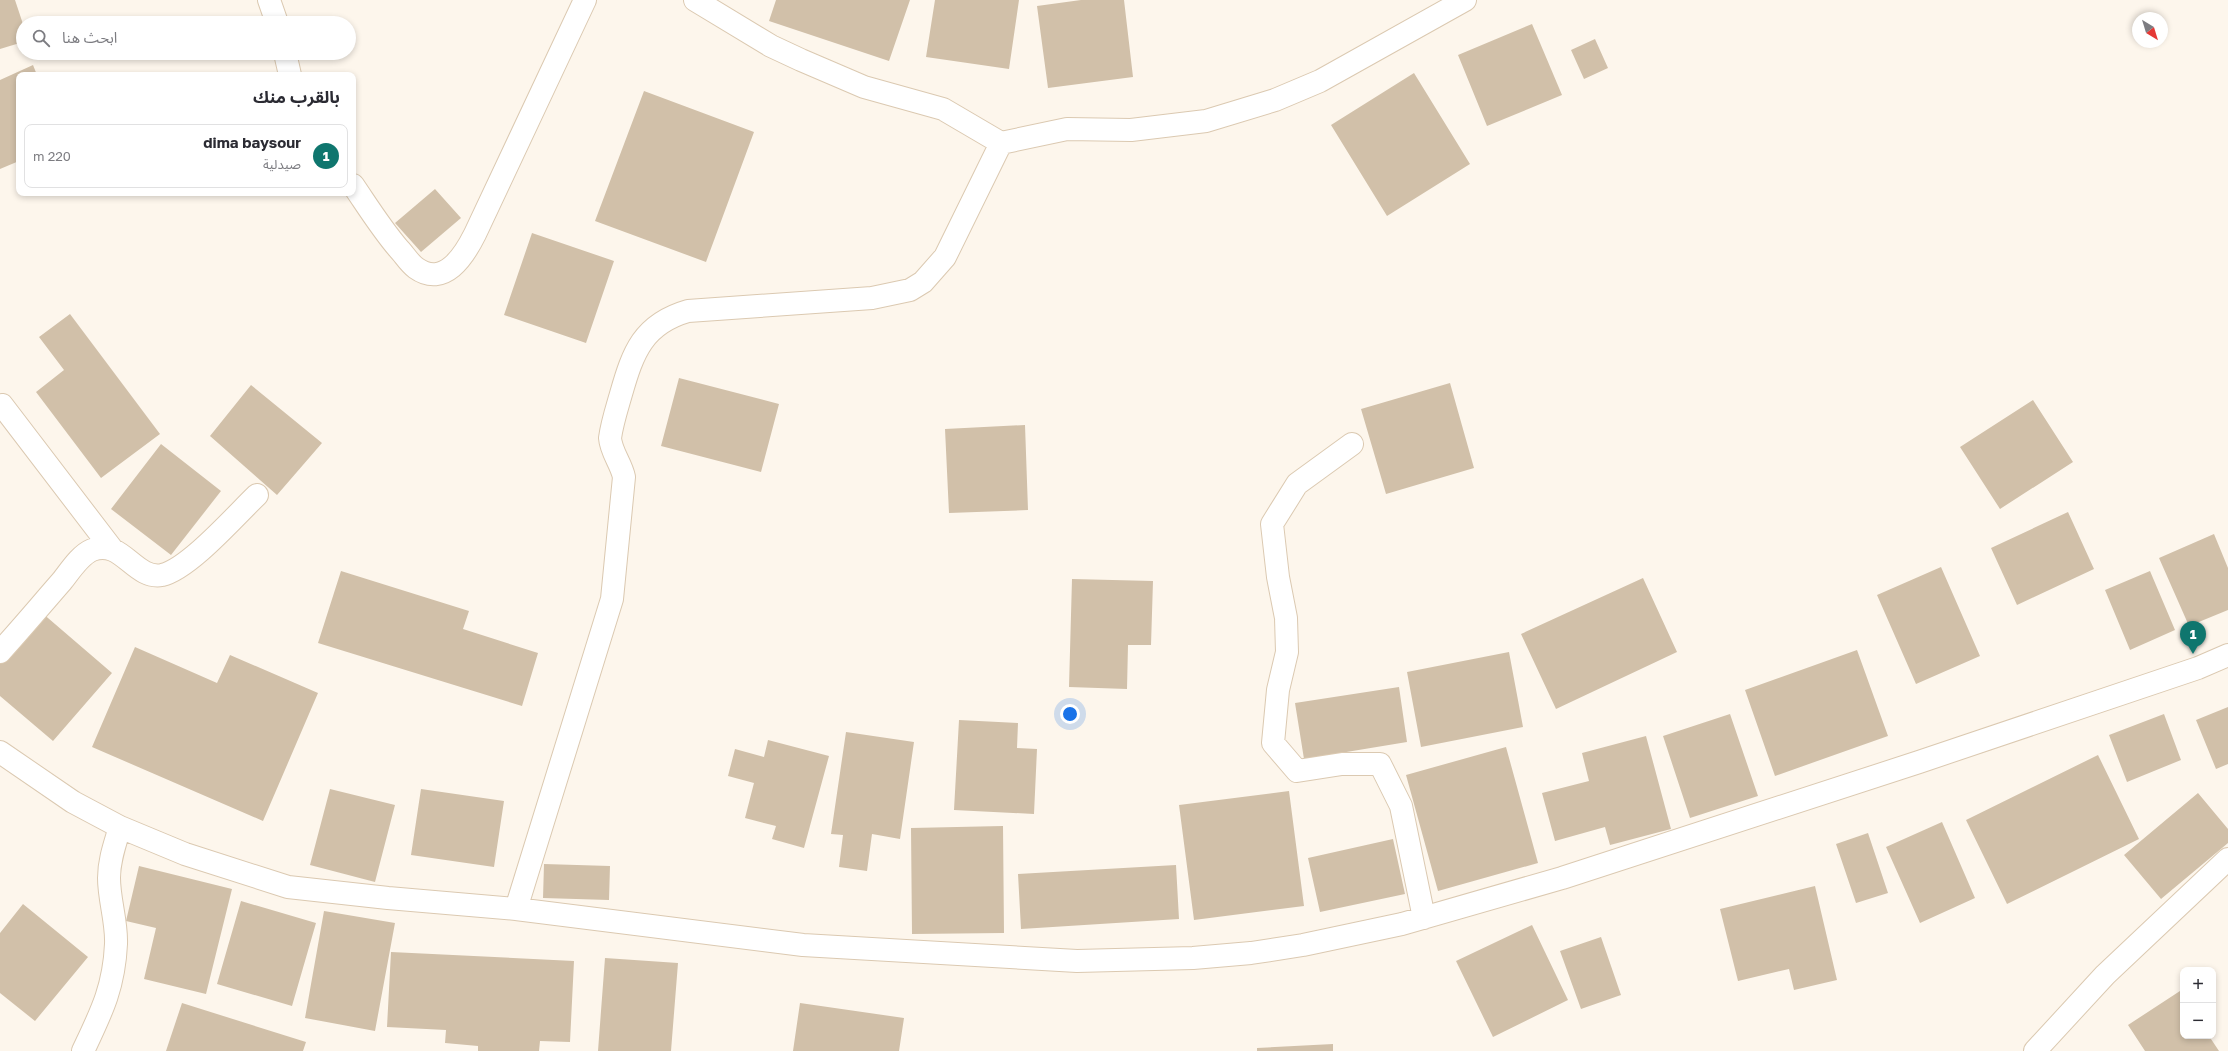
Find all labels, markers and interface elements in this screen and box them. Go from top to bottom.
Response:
north arrow [2132,12,2168,48]
search box [16,16,356,60]
icon: search [30,27,52,49]
text: ابحث هنا [62,28,117,46]
text: بالقرب منك [253,86,340,107]
text: dima baysour [203,133,301,151]
text: 220 m [33,148,71,164]
text: 1 [323,148,329,164]
text: صيدلية [263,156,301,172]
pin: 1 [2180,621,2206,654]
your location [1060,704,1080,724]
map controls [2180,967,2216,1039]
button: + [2180,967,2216,1003]
button: − [2180,1003,2216,1039]

